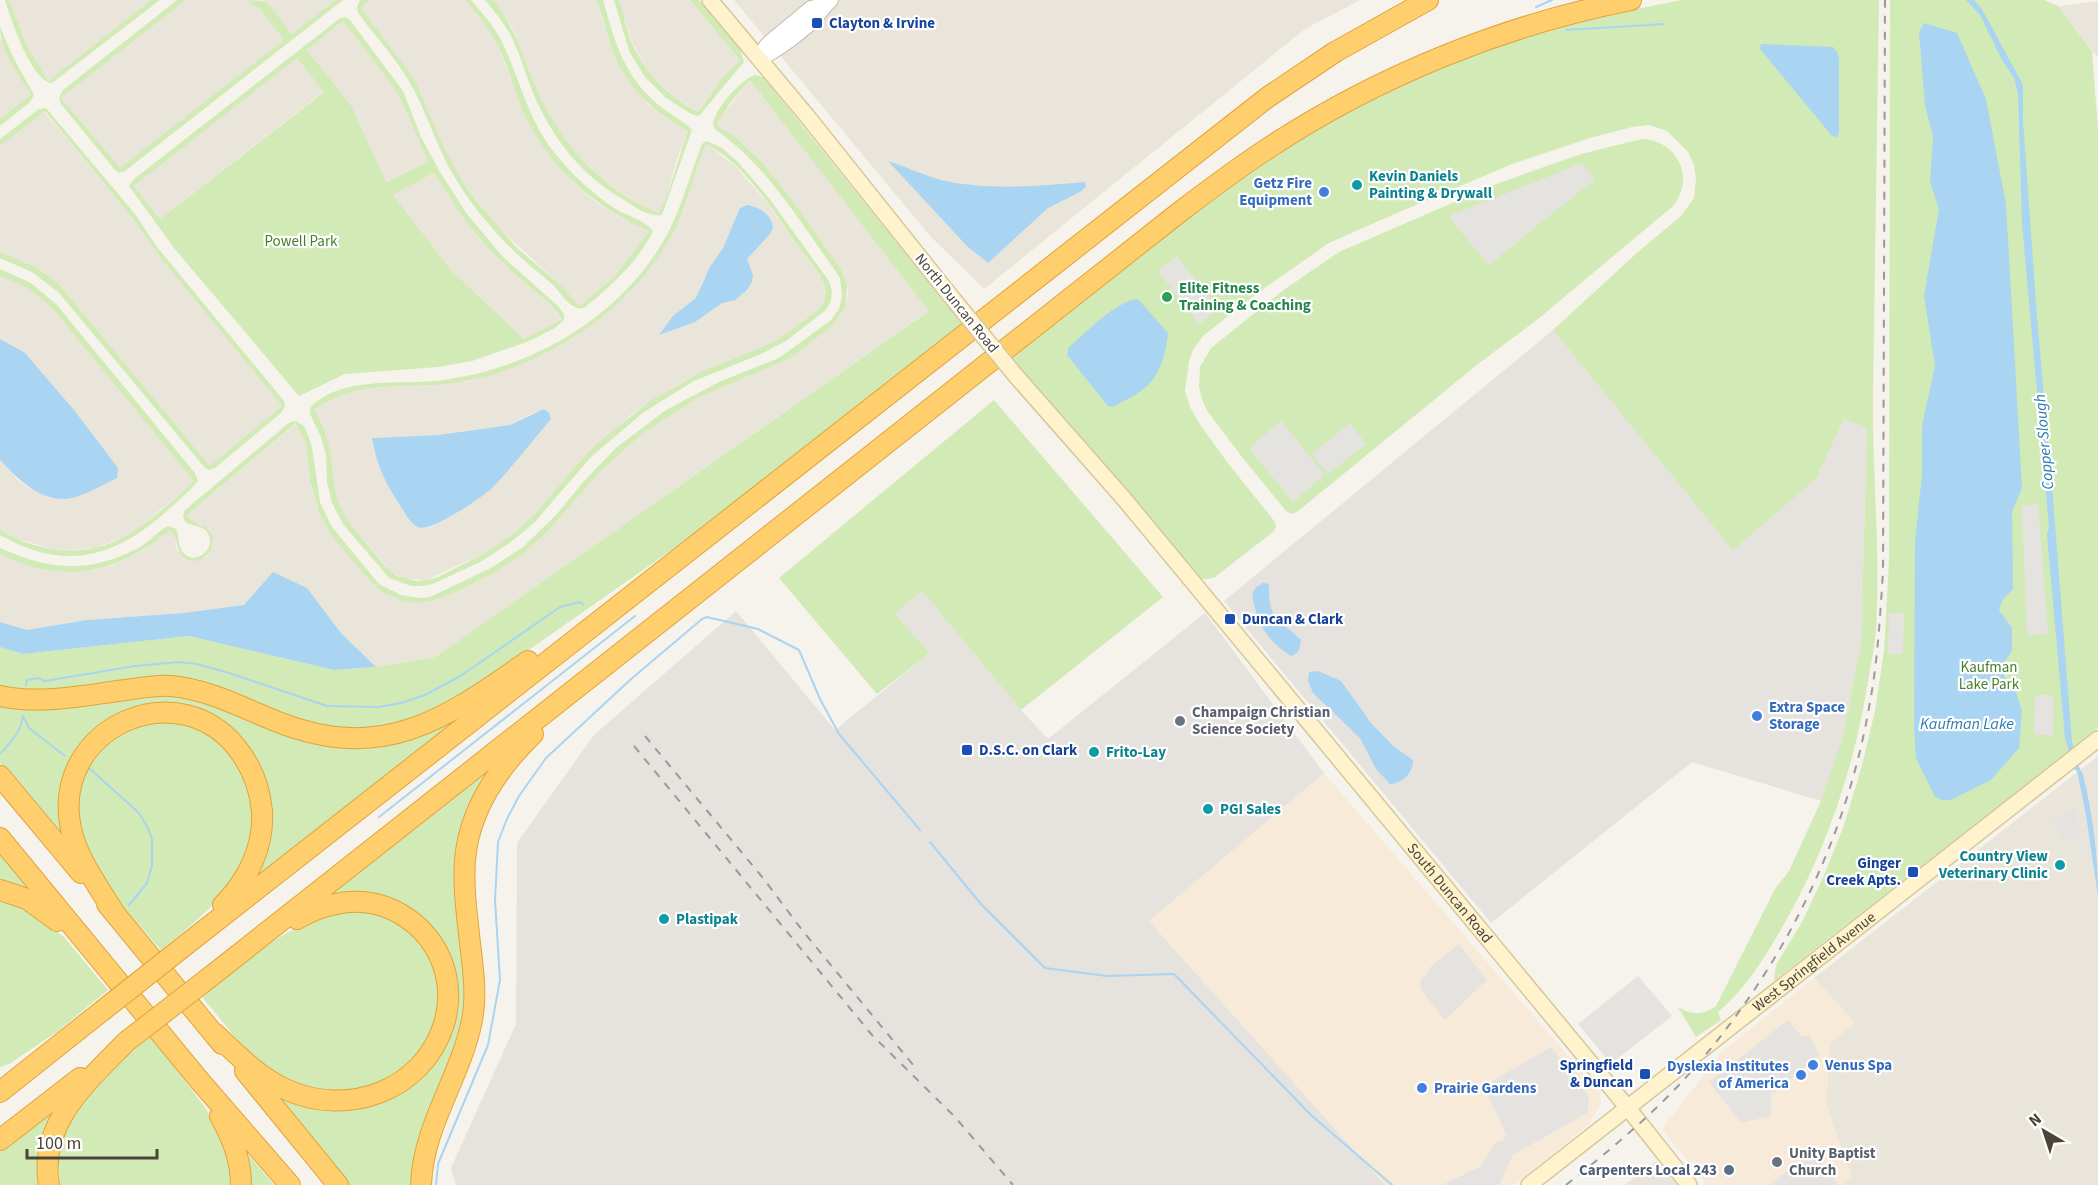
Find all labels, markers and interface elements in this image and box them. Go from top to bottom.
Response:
place label: Clayton & Irvine [829,13,935,34]
marker: Clayton & Irvine [810,16,824,30]
place label: Kevin Daniels Painting & Drywall [1369,166,1493,204]
place label: Getz Fire Equipment [1239,173,1312,211]
marker: Kevin Daniels Painting & Drywall [1350,178,1364,192]
marker: Getz Fire Equipment [1317,185,1331,199]
park label: Powell Park [264,231,338,252]
street label: North Duncan Road [910,249,1003,358]
place label: Elite Fitness Training & Coaching [1179,278,1311,316]
marker: Elite Fitness Training & Coaching [1160,290,1174,304]
water label: Copper Slough [2029,393,2059,491]
place label: Duncan & Clark [1242,609,1344,630]
marker: Duncan & Clark [1223,612,1237,626]
park label: Kaufman Lake Park [1959,657,2020,695]
place label: Extra Space Storage [1769,697,1845,735]
place label: Champaign Christian Science Society [1192,702,1330,740]
marker: Extra Space Storage [1750,709,1764,723]
water label: Kaufman Lake [1920,713,2014,735]
marker: Champaign Christian Science Society [1173,714,1187,728]
place label: D.S.C. on Clark [979,740,1078,761]
place label: Frito-Lay [1106,742,1166,763]
marker: D.S.C. on Clark [960,743,974,757]
marker: Frito-Lay [1087,745,1101,759]
place label: PGI Sales [1220,799,1281,820]
marker: PGI Sales [1201,802,1215,816]
street label: South Duncan Road [1402,839,1497,948]
place label: Country View Veterinary Clinic [1938,846,2048,884]
place label: Ginger Creek Apts. [1826,853,1901,891]
marker: Country View Veterinary Clinic [2053,858,2067,872]
marker: Ginger Creek Apts. [1906,865,1920,879]
street label: West Springfield Avenue [1748,907,1880,1017]
place label: Plastipak [676,909,739,930]
marker: Plastipak [657,912,671,926]
place label: Springfield & Duncan [1559,1055,1633,1093]
place label: Venus Spa [1824,1055,1892,1076]
place label: Dyslexia Institutes of America [1667,1056,1789,1094]
marker: Venus Spa [1806,1058,1820,1072]
marker: Springfield & Duncan [1638,1067,1652,1081]
marker: Dyslexia Institutes of America [1794,1068,1808,1082]
place label: Prairie Gardens [1434,1078,1537,1099]
marker: Prairie Gardens [1415,1081,1429,1095]
north arrow [2014,1101,2074,1161]
text: N [2024,1108,2046,1132]
scale bar [27,1122,158,1160]
text: 100 m [36,1131,81,1156]
place label: Unity Baptist Church [1789,1143,1876,1181]
marker: Unity Baptist Church [1770,1155,1784,1169]
place label: Carpenters Local 243 [1579,1160,1717,1181]
marker: Carpenters Local 243 [1722,1163,1736,1177]

